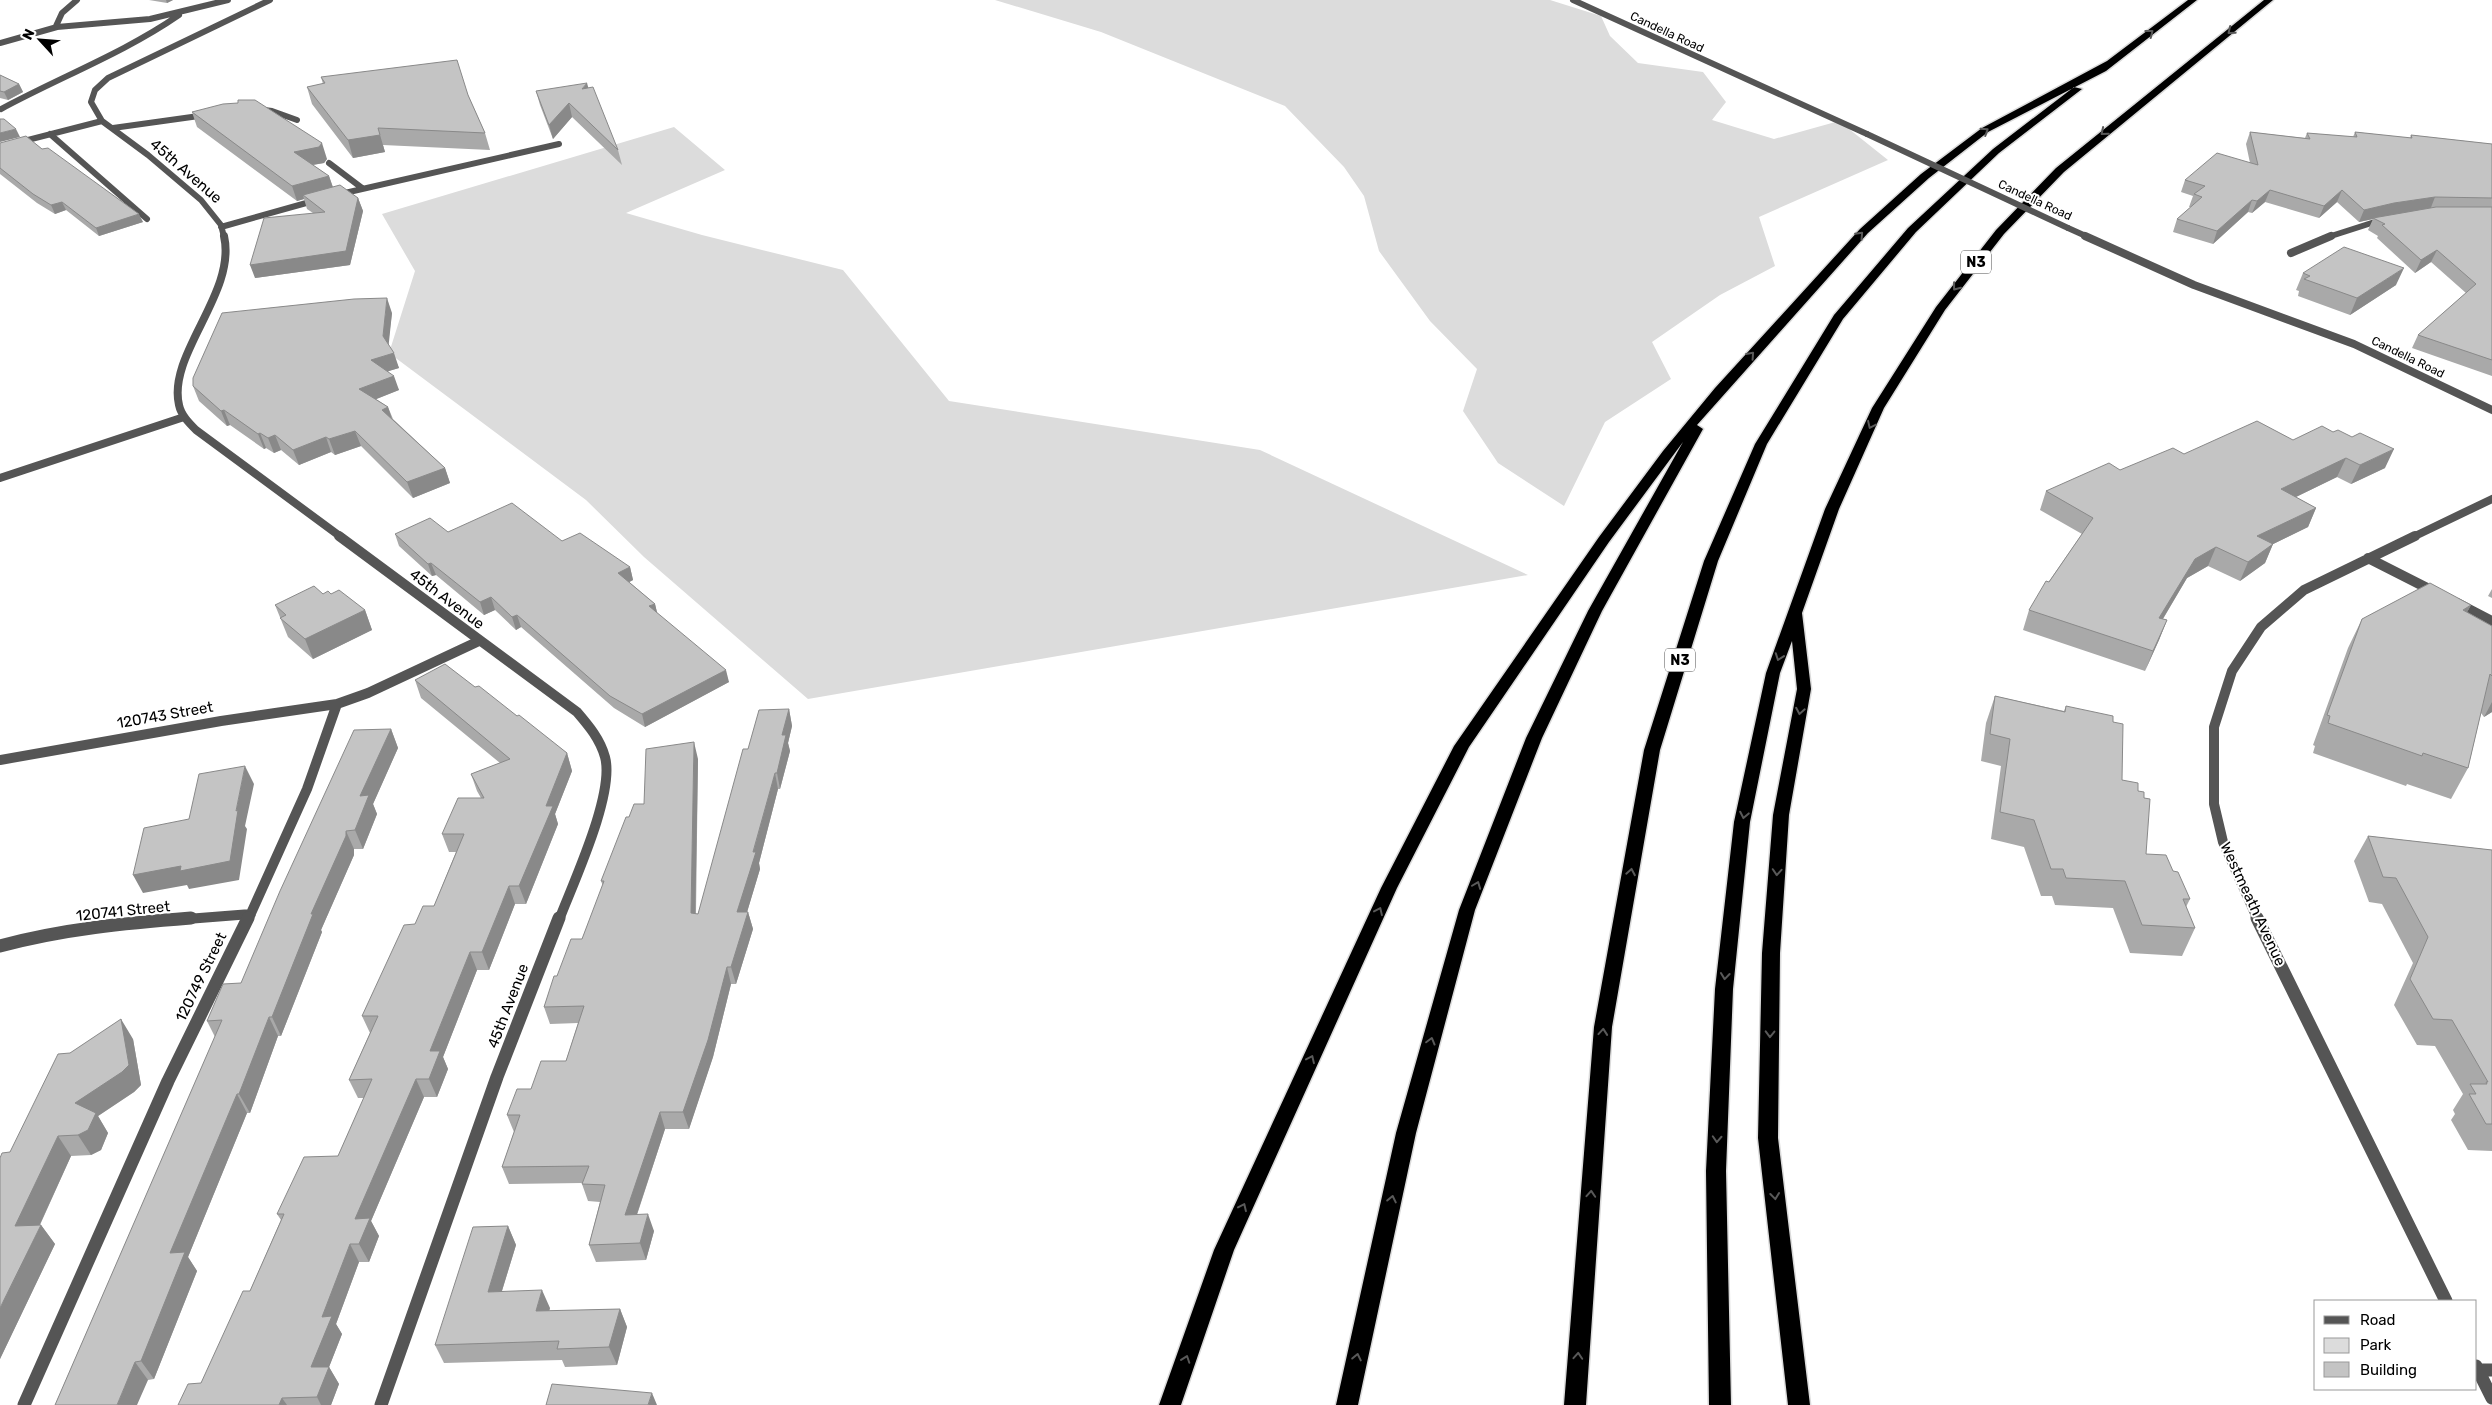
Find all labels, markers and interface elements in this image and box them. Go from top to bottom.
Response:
street label: Candella Road [1628,9,1706,55]
north arrow [15,15,65,65]
one-way arrow [2228,25,2237,34]
text: N [19,26,39,43]
one-way arrow [2144,30,2154,39]
one-way arrow [1979,127,1988,137]
one-way arrow [2101,127,2110,136]
street label: 45th Avenue [146,135,226,207]
street label: Candella Road [1996,177,2074,223]
one-way arrow [1854,231,1863,240]
road number: N3 [1961,250,1991,274]
one-way arrow [1954,281,1962,290]
street label: Candella Road [2369,333,2447,381]
one-way arrow [1745,352,1754,361]
one-way arrow [1866,420,1877,429]
street label: 45th Avenue [406,565,488,633]
road number: N3 [1665,648,1695,672]
one-way arrow [1775,652,1785,660]
street label: 120743 Street [116,698,215,732]
one-way arrow [1796,707,1806,715]
one-way arrow [1739,811,1749,819]
street label: Westmeath Avenue [2216,839,2290,969]
one-way arrow [1625,868,1635,877]
one-way arrow [1772,868,1783,876]
one-way arrow [1470,881,1481,890]
street label: 120741 Street [75,897,171,925]
one-way arrow [1372,907,1383,916]
street label: 120749 Street [172,929,230,1025]
street label: 45th Avenue [484,961,532,1051]
one-way arrow [1720,973,1731,981]
one-way arrow [1597,1028,1608,1036]
one-way arrow [1765,1030,1775,1038]
one-way arrow [1425,1036,1436,1045]
one-way arrow [1305,1055,1315,1064]
one-way arrow [1712,1135,1723,1143]
one-way arrow [1585,1190,1596,1198]
one-way arrow [1769,1192,1780,1200]
one-way arrow [1386,1194,1397,1203]
one-way arrow [1237,1203,1248,1212]
legend [2314,1300,2477,1390]
text: Road [2360,1311,2396,1329]
text: Park [2360,1336,2391,1354]
one-way arrow [1573,1352,1584,1360]
one-way arrow [1352,1353,1362,1362]
one-way arrow [1180,1355,1190,1364]
text: Building [2360,1361,2417,1379]

